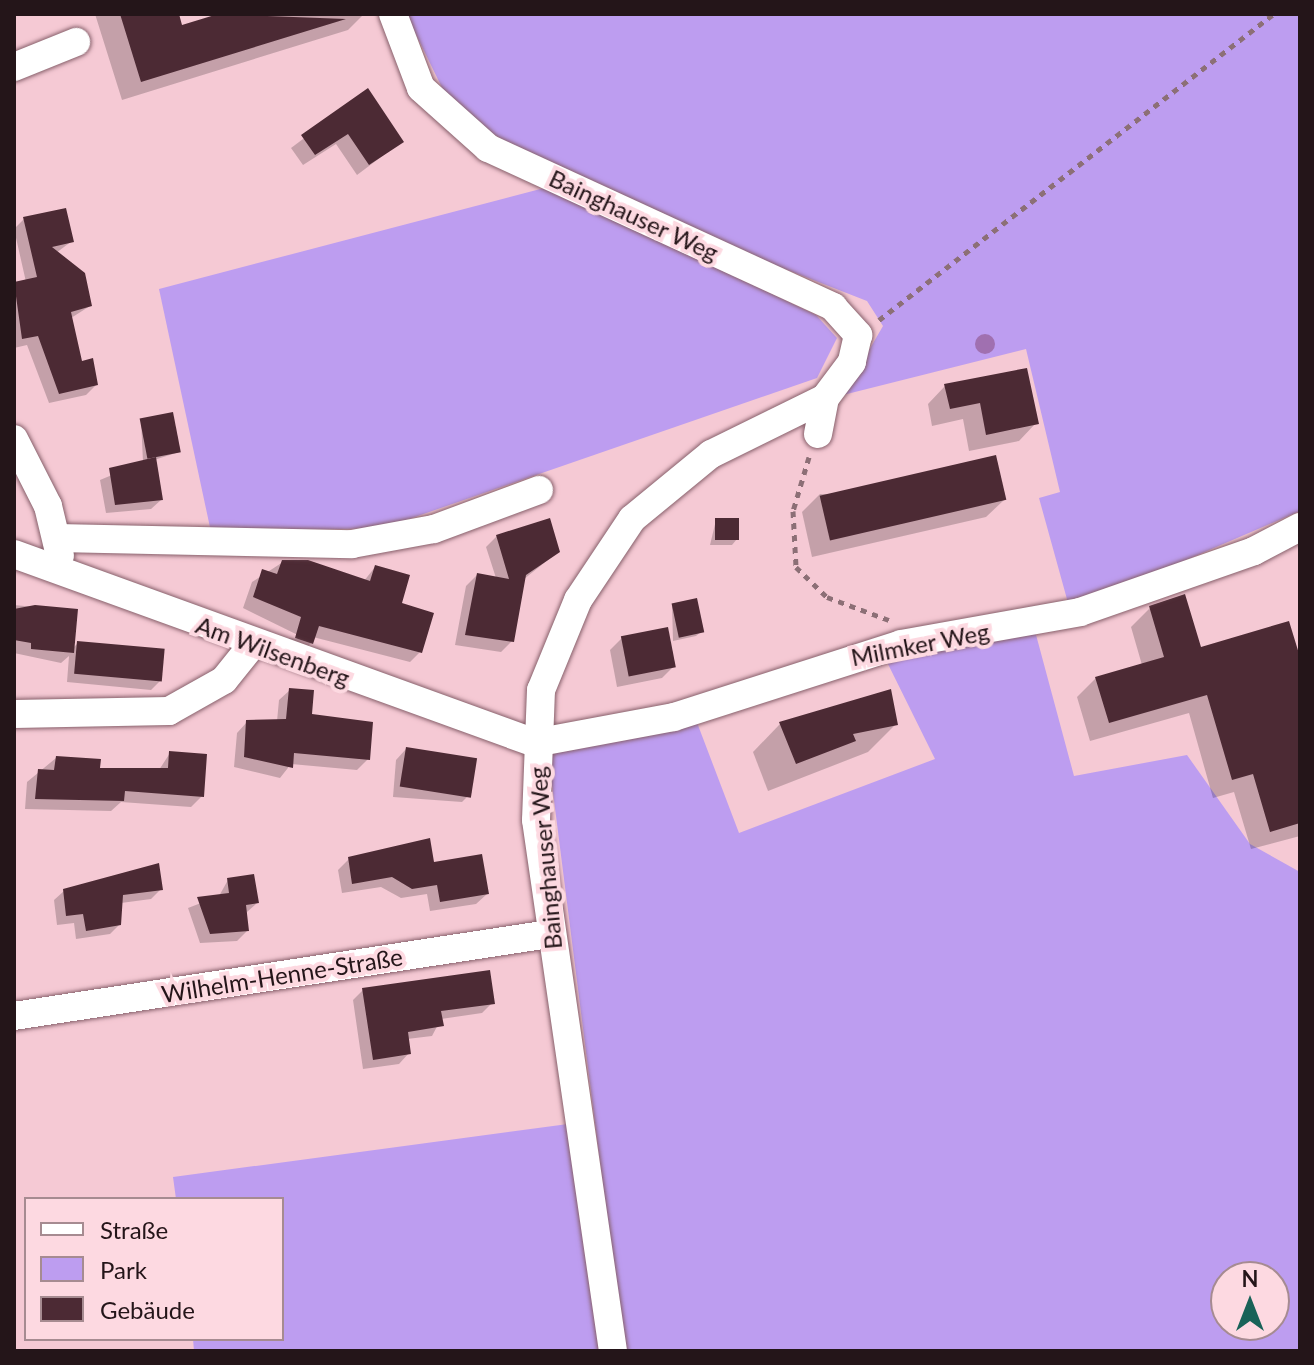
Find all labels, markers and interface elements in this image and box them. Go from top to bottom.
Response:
street label: Bainghauser Weg [544,163,724,267]
street label: Am Wilsenberg [192,610,354,692]
street label: Milmker Weg [848,616,992,672]
street label: Bainghauser Weg [523,765,567,951]
street label: Wilhelm-Henne-Straße [159,942,405,1008]
legend [24,1197,284,1341]
text: Straße [100,1215,168,1244]
text: Park [100,1255,147,1284]
north arrow [1210,1261,1290,1341]
text: N [1242,1265,1258,1292]
text: Gebäude [100,1295,195,1324]

